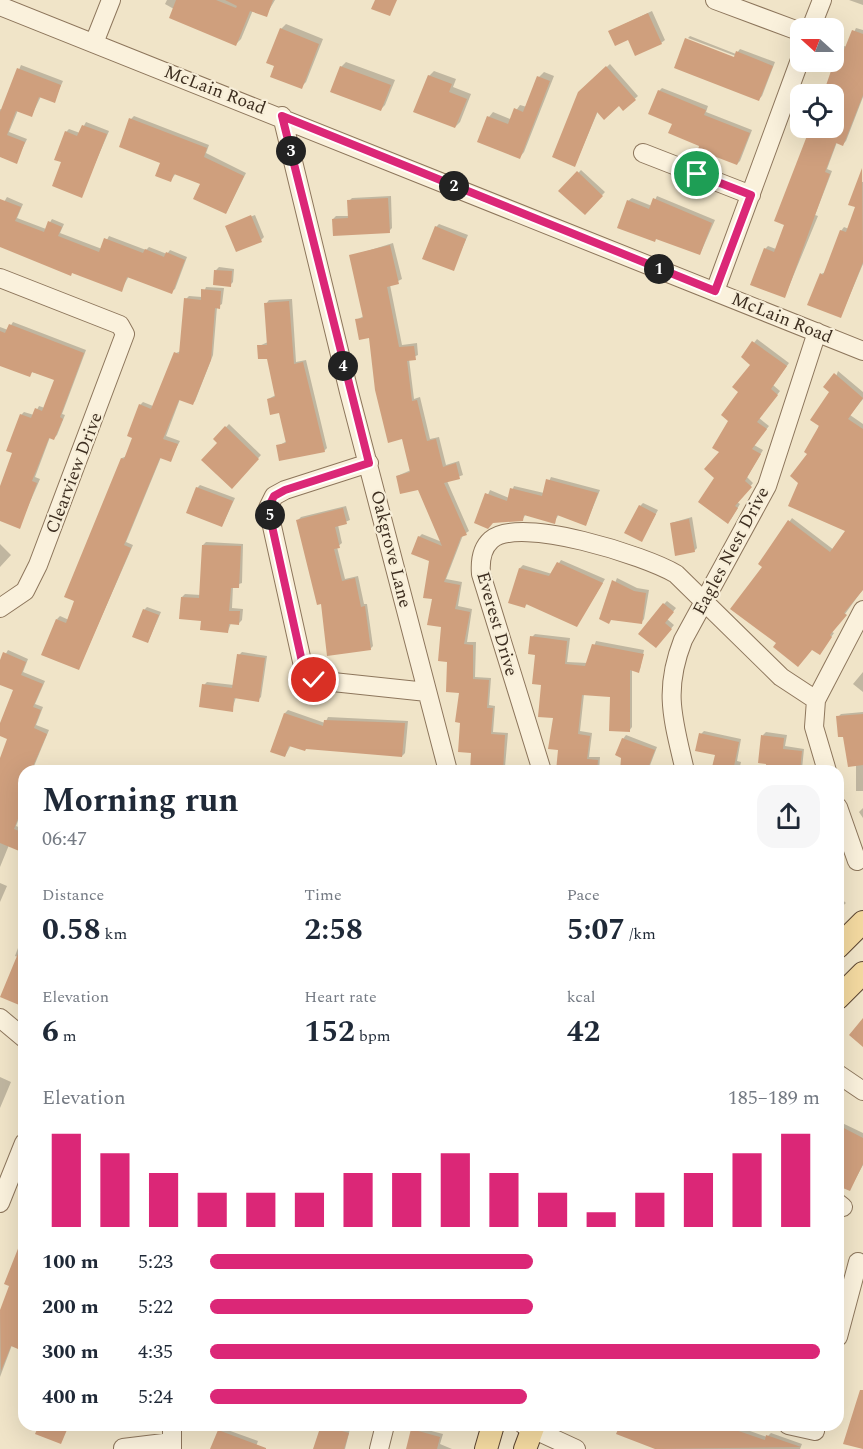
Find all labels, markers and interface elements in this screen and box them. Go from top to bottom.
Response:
north arrow [790,18,844,72]
map controls [790,18,844,138]
street label: McLain Road [160,58,270,122]
button: locate [790,84,844,138]
pin: 3 [276,136,306,166]
text: 3 [287,139,295,163]
pin [671,148,722,199]
icon: arrive [680,157,713,190]
pin: 2 [439,171,469,201]
text: 2 [450,174,458,198]
pin: 1 [644,254,674,284]
text: 1 [655,257,663,281]
street label: McLain Road [727,285,837,351]
pin: 4 [328,351,358,381]
text: 4 [339,354,347,378]
street label: Clearview Drive [38,408,110,538]
street label: Eagles Nest Drive [686,482,776,620]
street label: Oakgrove Lane [363,487,419,611]
pin: 5 [255,500,285,530]
text: 5 [266,503,274,527]
street label: Everest Drive [469,569,525,679]
pin [288,654,339,705]
icon: check [297,663,330,696]
text: Morning run [42,776,239,826]
button: share [757,785,820,848]
text: 06:47 [42,824,87,854]
text: Distance [42,883,104,907]
text: Time [304,883,342,907]
text: Pace [567,883,600,907]
text: 0.58 [42,907,101,953]
text: 2:58 [304,907,363,953]
text: 5:07 [567,907,625,953]
text: km [101,922,127,946]
text: /km [625,922,656,946]
text: Elevation [42,985,109,1009]
text: Heart rate [304,985,377,1009]
text: kcal [567,985,595,1009]
text: 6 [42,1009,59,1055]
text: 152 [304,1009,355,1055]
text: 42 [567,1009,600,1055]
text: m [59,1024,77,1048]
text: bpm [355,1024,391,1048]
text: Elevation [42,1083,126,1113]
text: 185–189 m [728,1083,820,1113]
text: 100 m [42,1247,99,1277]
text: 5:23 [138,1247,173,1277]
text: 200 m [42,1292,99,1322]
text: 5:22 [138,1292,173,1322]
text: 300 m [42,1337,99,1367]
text: 4:35 [138,1337,173,1367]
text: 400 m [42,1382,99,1412]
text: 5:24 [138,1382,173,1412]

